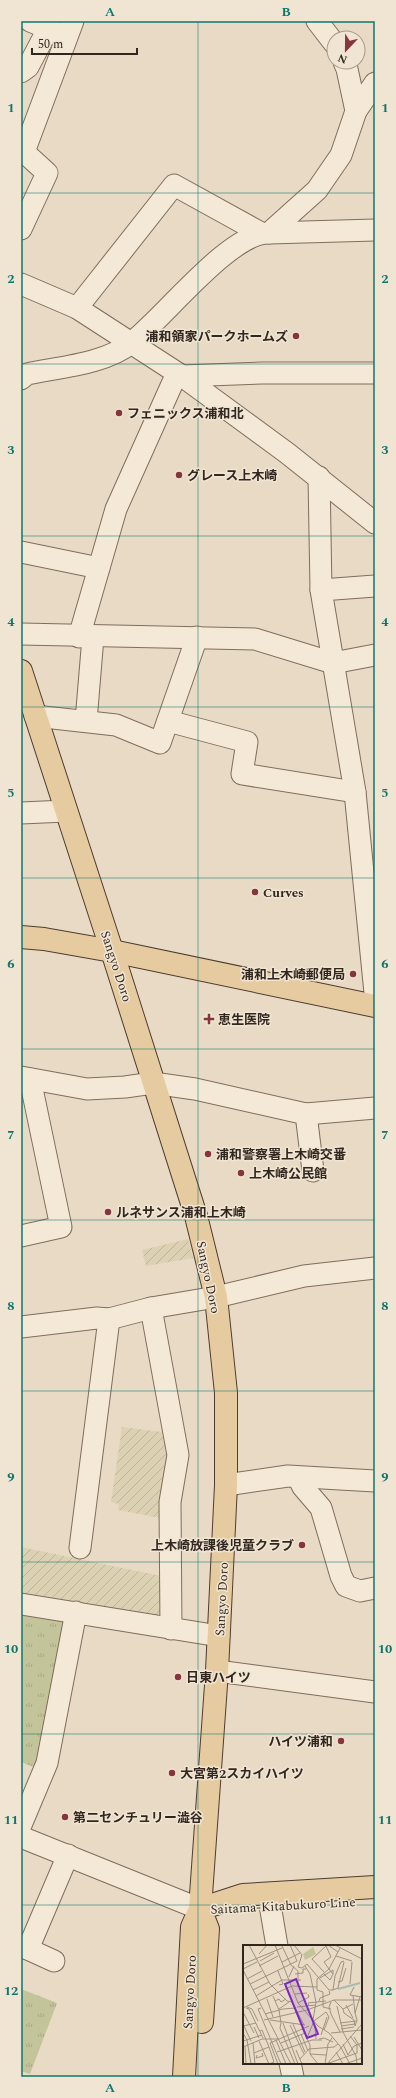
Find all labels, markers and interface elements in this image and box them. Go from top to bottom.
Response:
text: A [105,2,115,22]
text: B [281,2,291,22]
scale bar [32,30,137,56]
north arrow [326,30,366,70]
text: 50 m [38,35,63,54]
text: N [335,49,350,68]
text: 1 [7,98,15,118]
text: 1 [381,98,389,118]
text: 2 [7,269,15,289]
text: 2 [381,269,389,289]
place label: 浦和領家パークホームズ [145,327,288,347]
marker: 浦和領家パークホームズ [291,331,301,341]
place label: フェニックス浦和北 [127,404,244,424]
marker: フェニックス浦和北 [114,408,124,418]
text: 3 [7,440,15,460]
text: 3 [381,440,389,460]
place label: グレース上木崎 [187,466,277,486]
marker: グレース上木崎 [174,470,184,480]
text: 4 [7,612,15,632]
text: 4 [381,612,389,632]
text: 5 [7,783,15,803]
text: 5 [381,783,389,803]
place label: Curves [263,883,304,903]
marker: Curves [250,887,260,897]
street label: Sangyo Doro [95,928,137,1005]
text: 6 [7,954,15,974]
text: 6 [381,954,389,974]
place label: 浦和上木崎郵便局 [241,965,345,985]
marker: 浦和上木崎郵便局 [348,969,358,979]
place label: 恵生医院 [218,1010,270,1030]
marker: 恵生医院 [203,1013,215,1025]
text: 7 [7,1125,15,1145]
text: 7 [381,1125,389,1145]
place label: 浦和警察署上木崎交番 [216,1145,346,1165]
marker: 浦和警察署上木崎交番 [203,1149,213,1159]
place label: 上木崎公民館 [249,1164,327,1184]
marker: 上木崎公民館 [236,1168,246,1178]
place label: ルネサンス浦和上木崎 [116,1203,246,1223]
marker: ルネサンス浦和上木崎 [103,1207,113,1217]
street label: Sangyo Doro [191,1239,225,1315]
text: 8 [7,1296,15,1316]
text: 8 [381,1296,389,1316]
text: 9 [7,1467,15,1487]
text: 9 [381,1467,389,1487]
place label: 上木崎放課後児童クラブ [151,1536,294,1556]
marker: 上木崎放課後児童クラブ [297,1540,307,1550]
street label: Sangyo Doro [210,1562,234,1636]
text: 10 [4,1639,18,1659]
text: 10 [378,1639,392,1659]
place label: 日東ハイツ [186,1668,251,1688]
marker: 日東ハイツ [173,1672,183,1682]
place label: ハイツ浦和 [268,1732,333,1752]
marker: ハイツ浦和 [336,1736,346,1746]
place label: 大宮第2スカイハイツ [180,1764,304,1784]
marker: 大宮第2スカイハイツ [167,1768,177,1778]
place label: 第二センチュリー澁谷 [73,1808,203,1828]
text: 11 [4,1810,18,1830]
text: 11 [378,1810,392,1830]
marker: 第二センチュリー澁谷 [60,1812,70,1822]
street label: Saitama-Kitabukuro Line [210,1892,356,1920]
inset map [243,1945,362,2064]
street label: Sangyo Doro [178,1955,202,2029]
text: 12 [4,1981,18,2001]
text: 12 [378,1981,392,2001]
text: A [105,2078,115,2098]
text: B [281,2078,291,2098]

